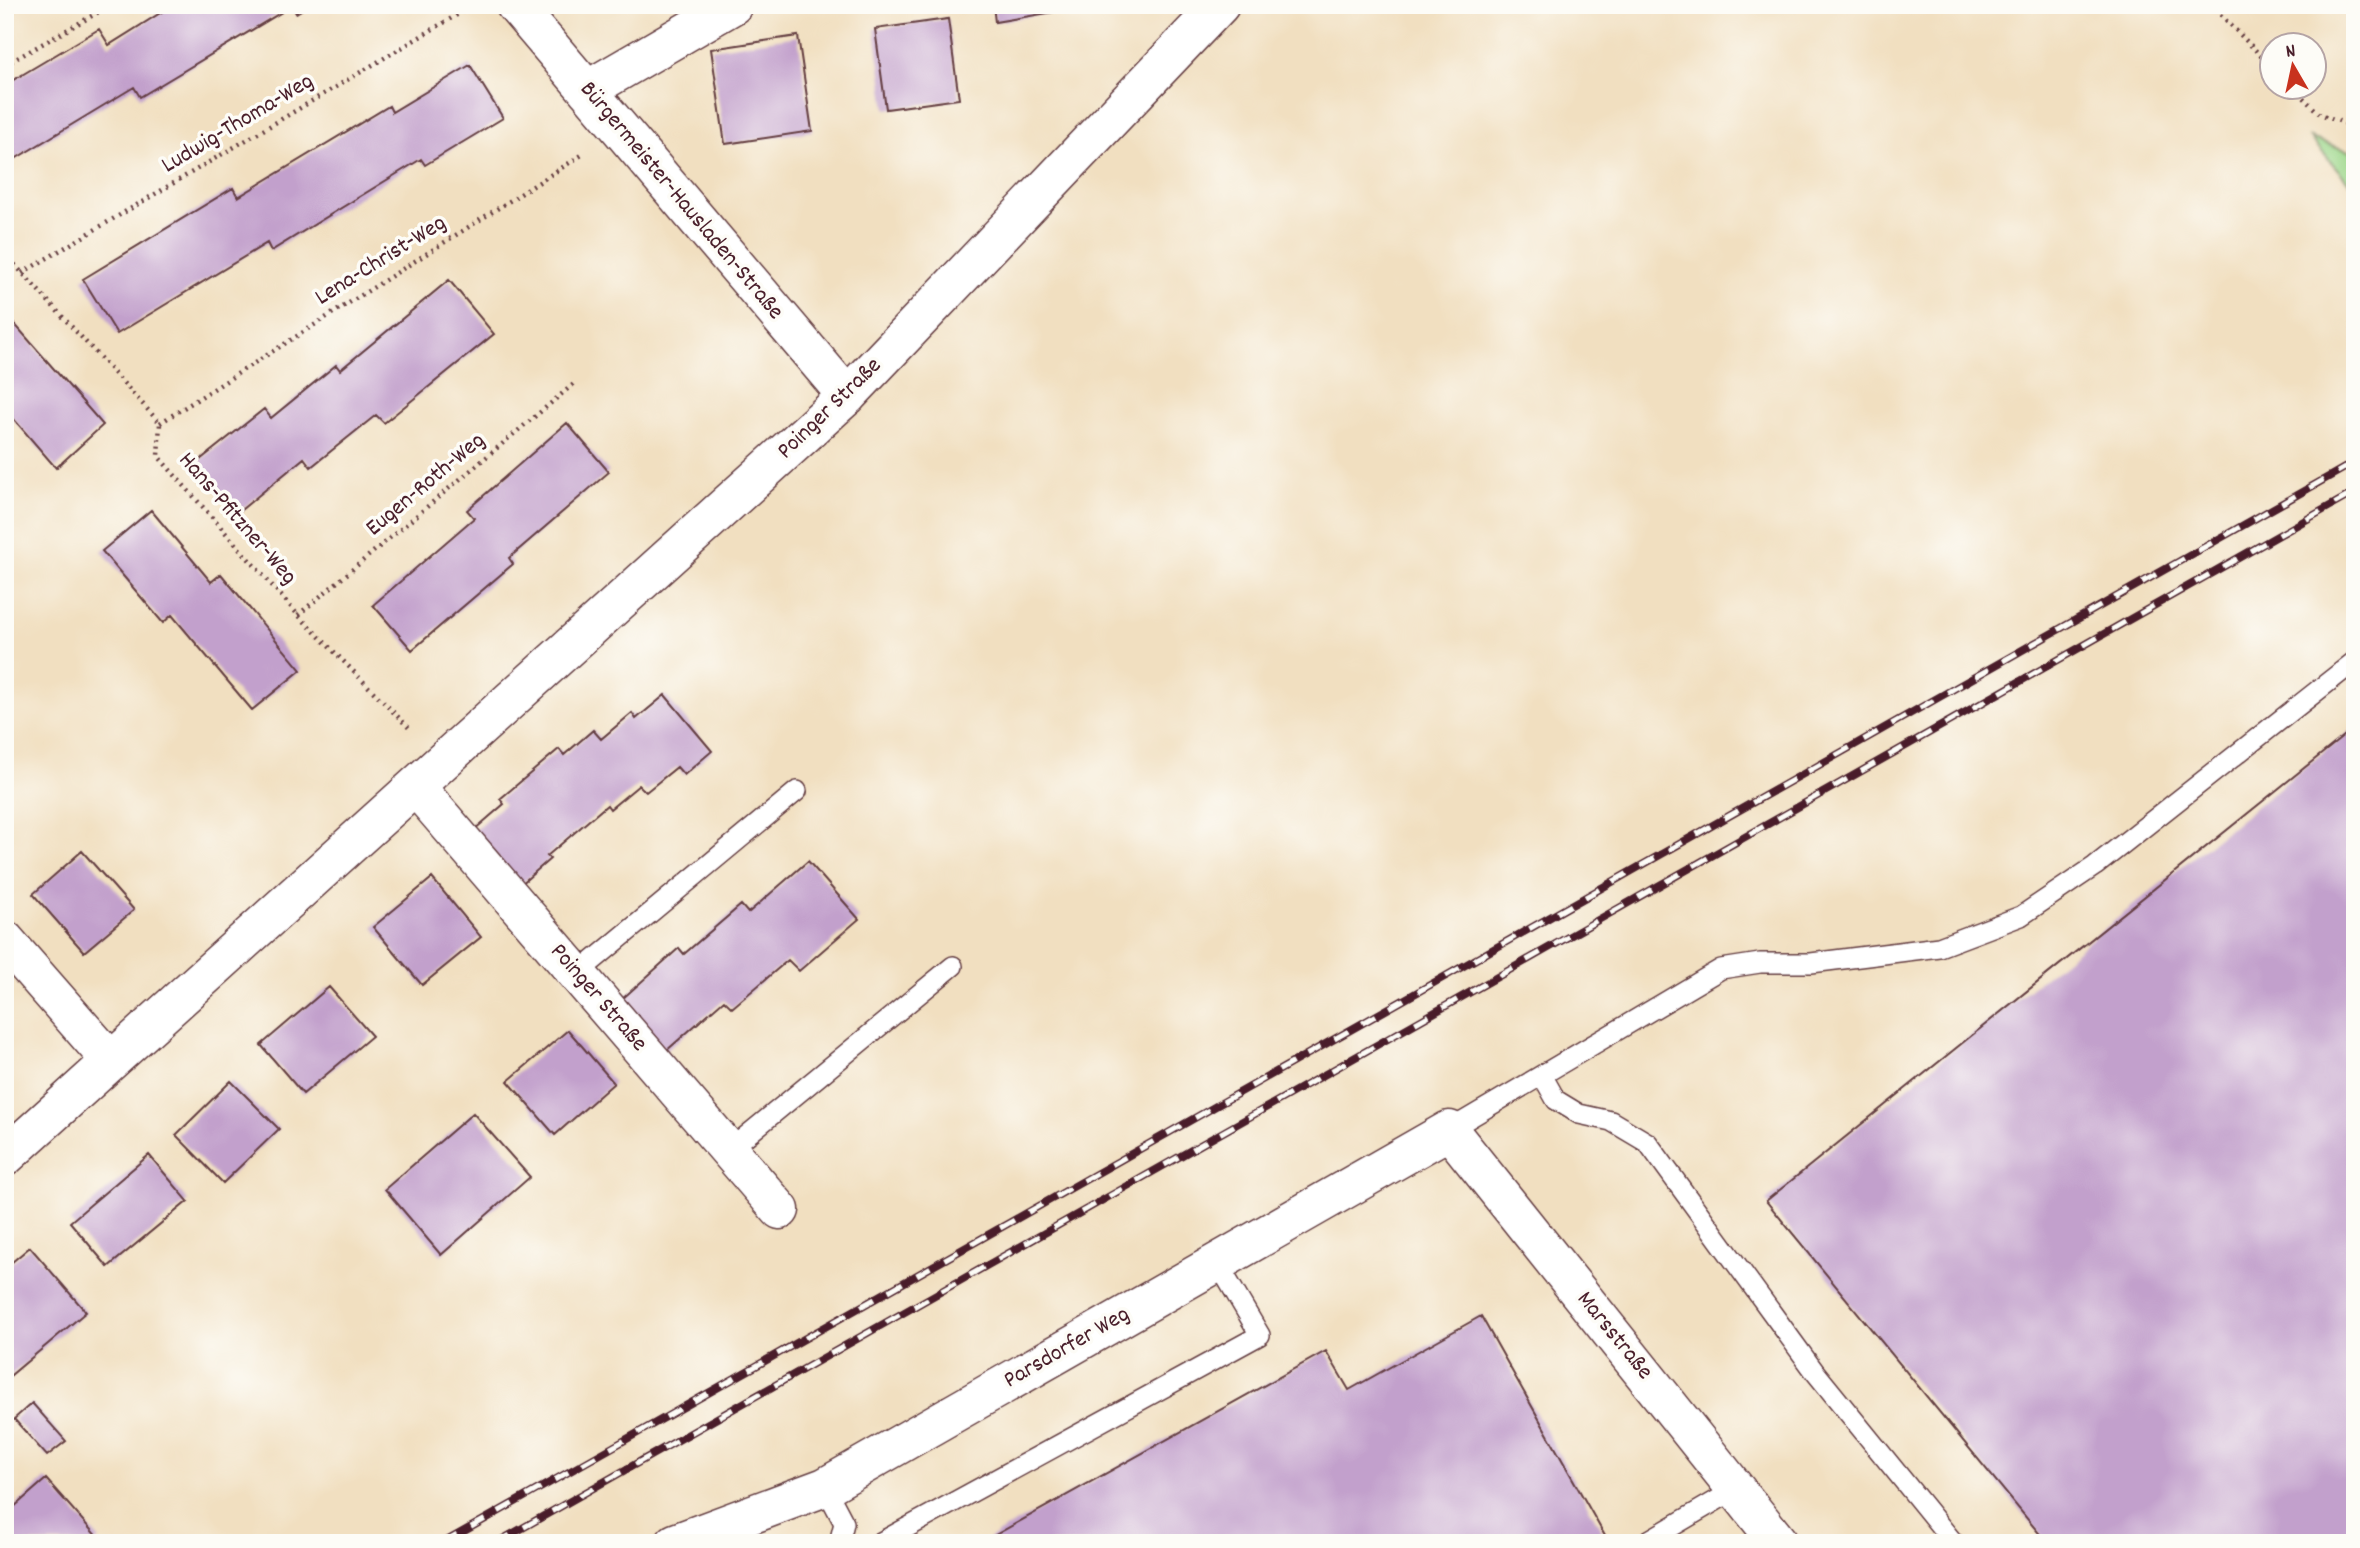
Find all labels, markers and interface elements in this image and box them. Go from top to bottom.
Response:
north arrow [2258,32,2328,102]
text: N [2284,39,2298,67]
street label: Ludwig-Thoma-Weg [156,65,320,183]
street label: Bürgermeister-Hausladen-Straße [571,74,791,328]
street label: Lena-Christ-Weg [309,207,453,315]
street label: Poinger Straße [770,350,890,468]
street label: Eugen-Roth-Weg [359,425,493,545]
street label: Hans-Pfitzner-Weg [170,445,304,593]
street label: Poinger Straße [541,936,655,1060]
street label: Marsstraße [1568,1284,1660,1388]
street label: Parsdorfer Weg [998,1298,1136,1398]

